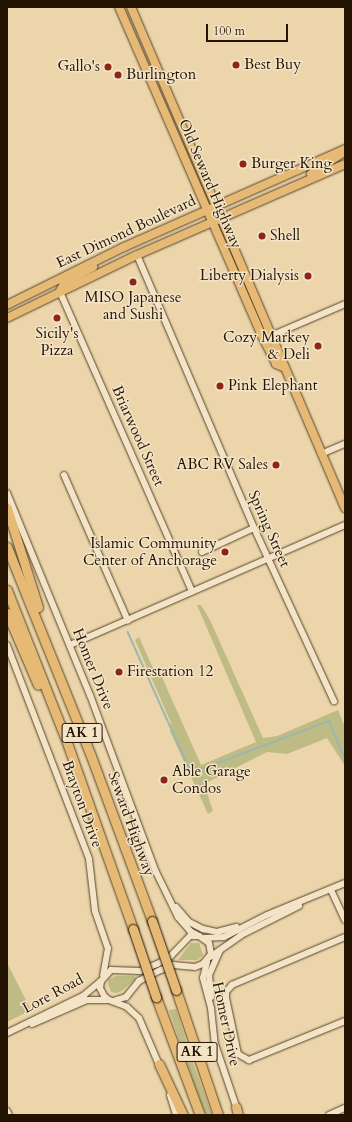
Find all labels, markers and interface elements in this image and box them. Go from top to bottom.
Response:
scale bar [208,16,290,42]
text: 100 m [213,23,245,39]
place label: Best Buy [244,56,301,74]
place label: Gallo's [57,58,100,76]
marker: Best Buy [231,60,241,70]
marker: Gallo's [103,62,113,72]
place label: Burlington [126,66,196,84]
marker: Burlington [113,70,123,80]
street label: Old Seward Highway [175,117,245,251]
place label: Burger King [251,155,332,173]
marker: Burger King [238,159,248,169]
street label: East Dimond Boulevard [53,192,199,272]
place label: Shell [270,227,300,245]
marker: Shell [257,231,267,241]
place label: Liberty Dialysis [200,267,299,285]
marker: Liberty Dialysis [302,270,314,282]
marker: MISO Japanese and Sushi [128,277,138,287]
place label: MISO Japanese and Sushi [85,288,181,323]
marker: Sicily's Pizza [52,313,62,323]
place label: Sicily's Pizza [36,324,78,359]
place label: Cozy Markey & Deli [223,328,310,363]
marker: Cozy Markey & Deli [313,341,323,351]
place label: Pink Elephant [228,377,318,395]
marker: Pink Elephant [215,381,225,391]
street label: Briarwood Street [108,383,168,489]
place label: ABC RV Sales [177,456,268,474]
marker: ABC RV Sales [271,460,281,470]
street label: Spring Street [244,488,294,570]
place label: Islamic Community Center of Anchorage [83,534,217,569]
marker: Islamic Community Center of Anchorage [220,547,230,557]
street label: Homer Drive [69,626,117,712]
place label: Firestation 12 [127,663,213,681]
marker: Firestation 12 [114,667,124,677]
road number: AK 1 [61,721,103,745]
street label: Brayton Drive [58,758,106,850]
place label: Able Garage Condos [172,762,251,797]
street label: Seward Highway [104,769,158,879]
marker: Able Garage Condos [159,775,169,785]
street label: Lore Road [19,970,87,1018]
street label: Homer Drive [208,980,244,1068]
road number: AK 1 [176,1040,218,1064]

